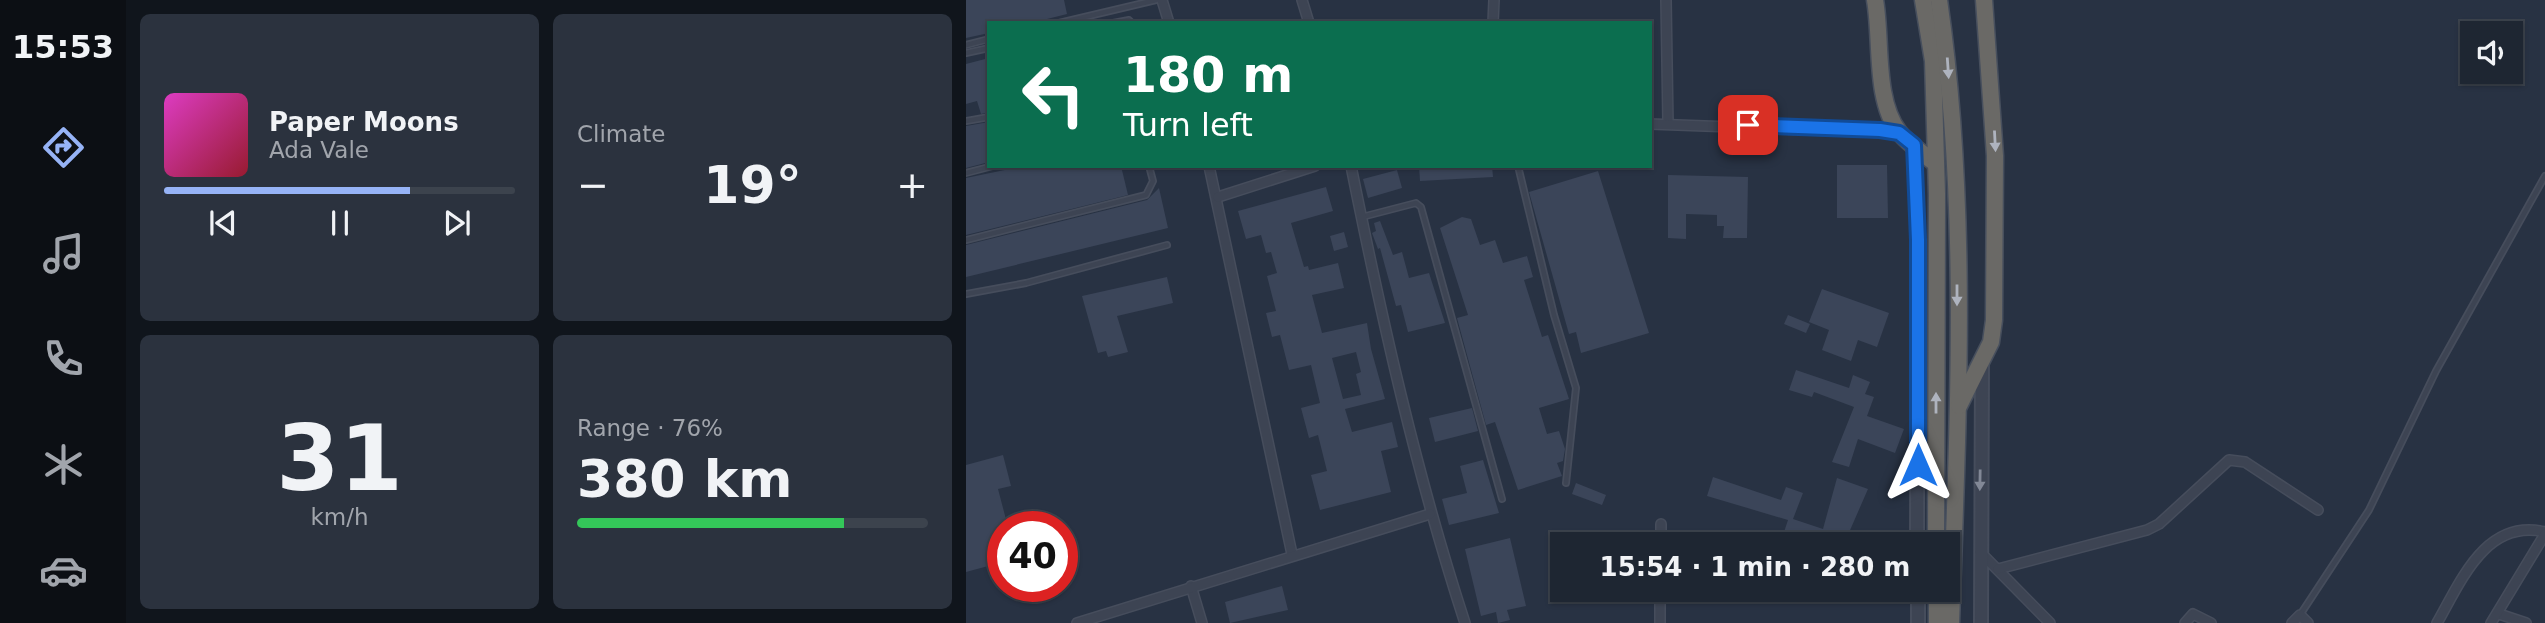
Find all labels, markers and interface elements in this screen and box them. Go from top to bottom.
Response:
map controls [2460,21,2523,84]
button: sound [2460,21,2523,84]
text: 15:53 [12,28,114,66]
text: 180 m [1123,47,1293,104]
icon: left [1008,49,1099,140]
one-way arrow [1942,57,1953,79]
pin [1718,95,1778,155]
text: Turn left [1123,106,1253,144]
icon: arrive [1729,106,1767,144]
text: Paper Moons [269,107,459,137]
text: Climate [577,121,666,147]
icon: directions [39,123,88,172]
one-way arrow [1989,131,2000,153]
text: Ada Vale [269,137,369,163]
text: 19° [703,155,802,215]
text: − [577,163,609,207]
text: + [896,163,928,207]
icon: previous [204,204,242,242]
icon: pause [321,204,359,242]
icon: next [438,204,476,242]
icon: music [39,229,88,278]
one-way arrow [1951,284,1963,306]
icon: phone [39,334,88,383]
one-way arrow [1930,391,1942,413]
text: 31 [276,406,403,511]
text: Range · 76% [577,415,723,441]
position arrow [1881,428,1955,502]
icon: climate [39,440,88,489]
text: 380 km [577,449,792,509]
one-way arrow [1974,470,1986,492]
text: km/h [310,504,369,530]
speed limit sign: 40 [987,511,1078,602]
icon: car [39,546,88,595]
text: 15:54 · 1 min · 280 m [1600,552,1910,582]

